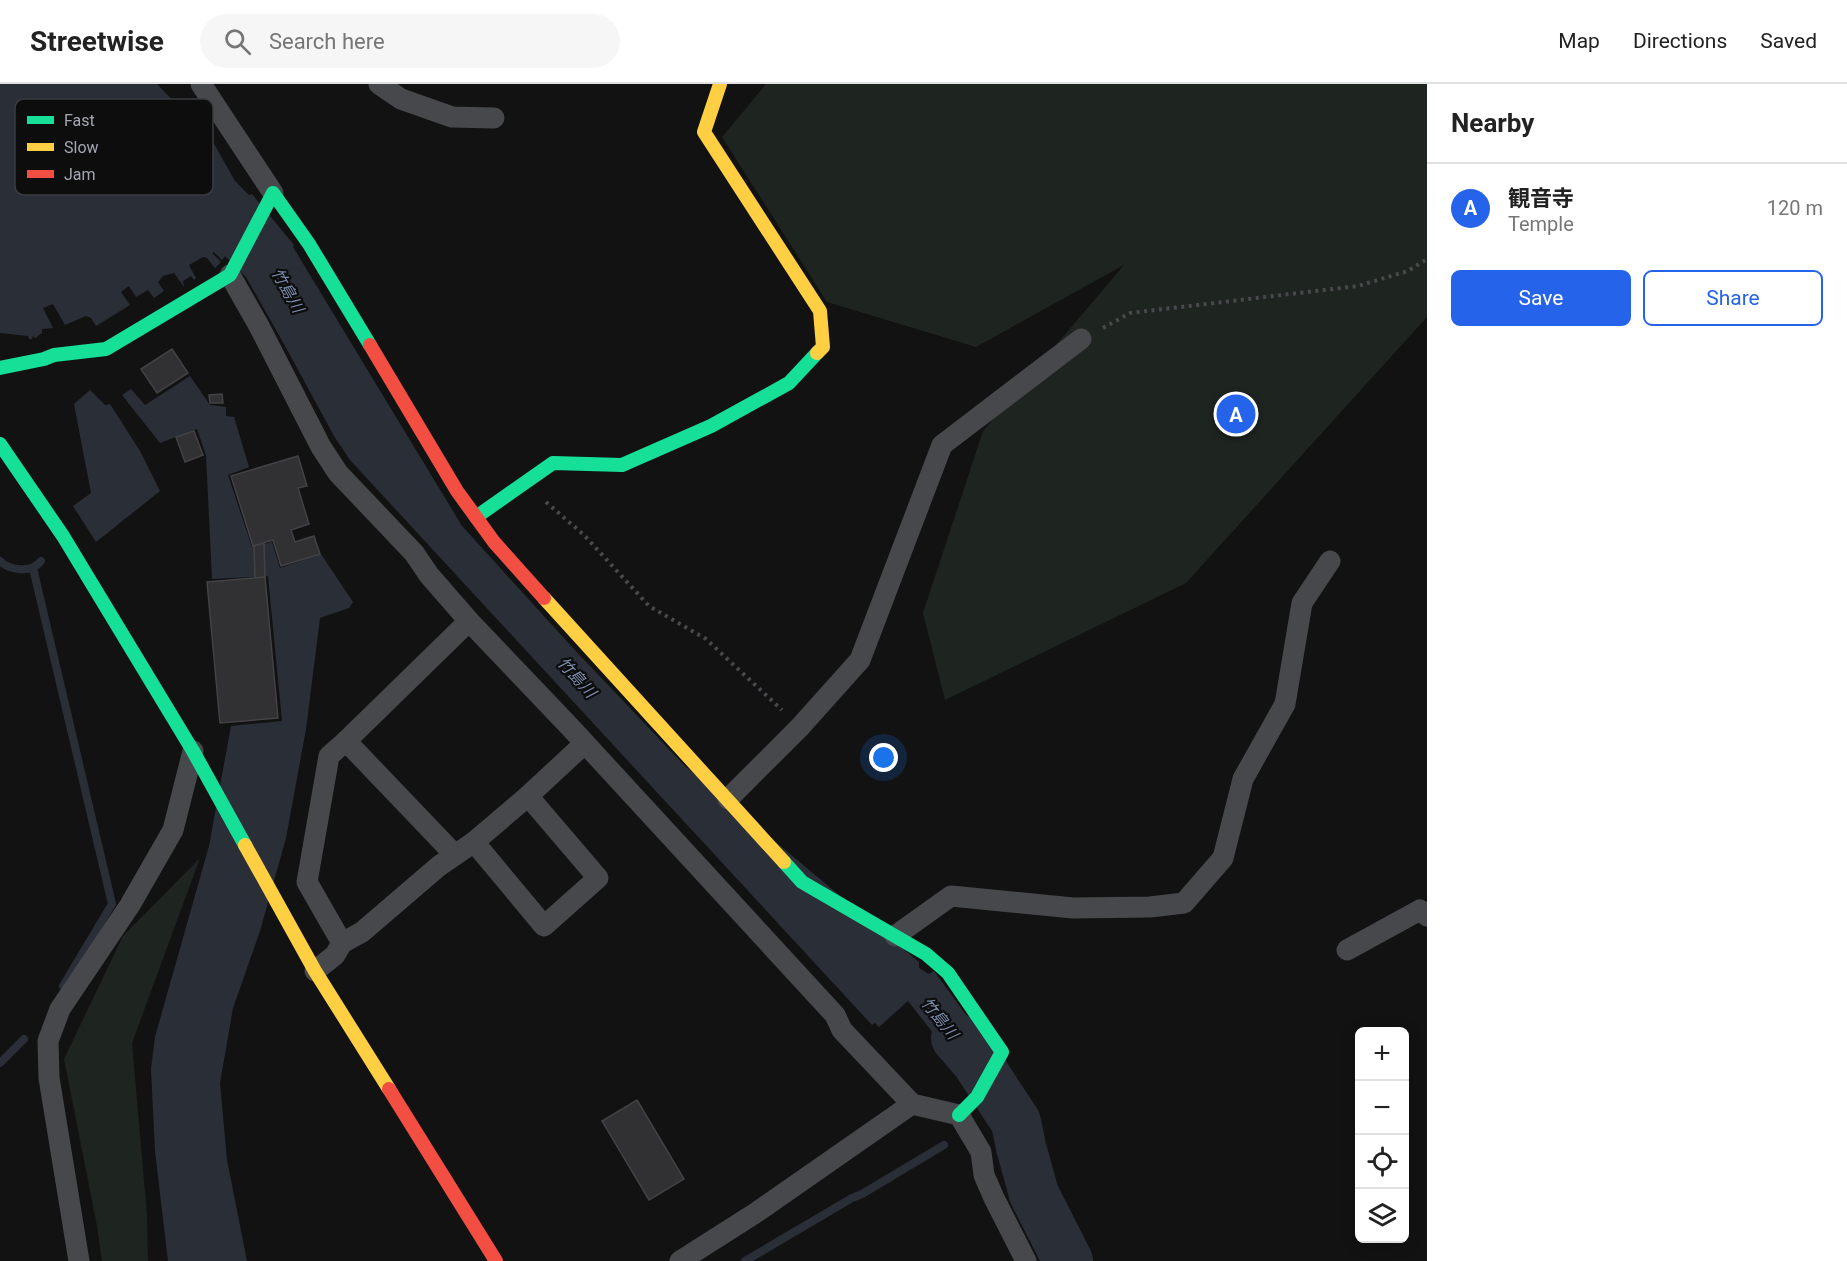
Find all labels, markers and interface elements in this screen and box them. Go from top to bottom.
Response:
search box [200,14,620,68]
text: Streetwise [30,25,164,58]
icon: search [221,25,254,58]
text: Search here [269,29,385,54]
text: Map [1558,29,1600,53]
text: Directions [1633,29,1727,53]
text: Saved [1760,29,1817,53]
legend [15,99,213,195]
text: Nearby [1451,108,1534,138]
text: Fast [64,111,95,130]
text: Slow [64,138,99,157]
text: Jam [64,165,96,184]
text: 観音寺 [1508,186,1574,211]
text: A [1464,196,1477,220]
text: 120 m [1767,196,1823,220]
text: Temple [1508,212,1574,236]
water label: 竹島川 [268,265,308,318]
button: Save [1451,270,1631,326]
button: Share [1643,270,1823,326]
pin: A [1216,392,1256,436]
water label: 竹島川 [554,653,601,703]
your location [869,743,898,772]
water label: 竹島川 [917,994,963,1044]
map controls [1355,1027,1409,1243]
button: + [1355,1027,1409,1081]
button: − [1355,1081,1409,1135]
button: locate [1355,1135,1409,1189]
button: layers [1355,1189,1409,1243]

